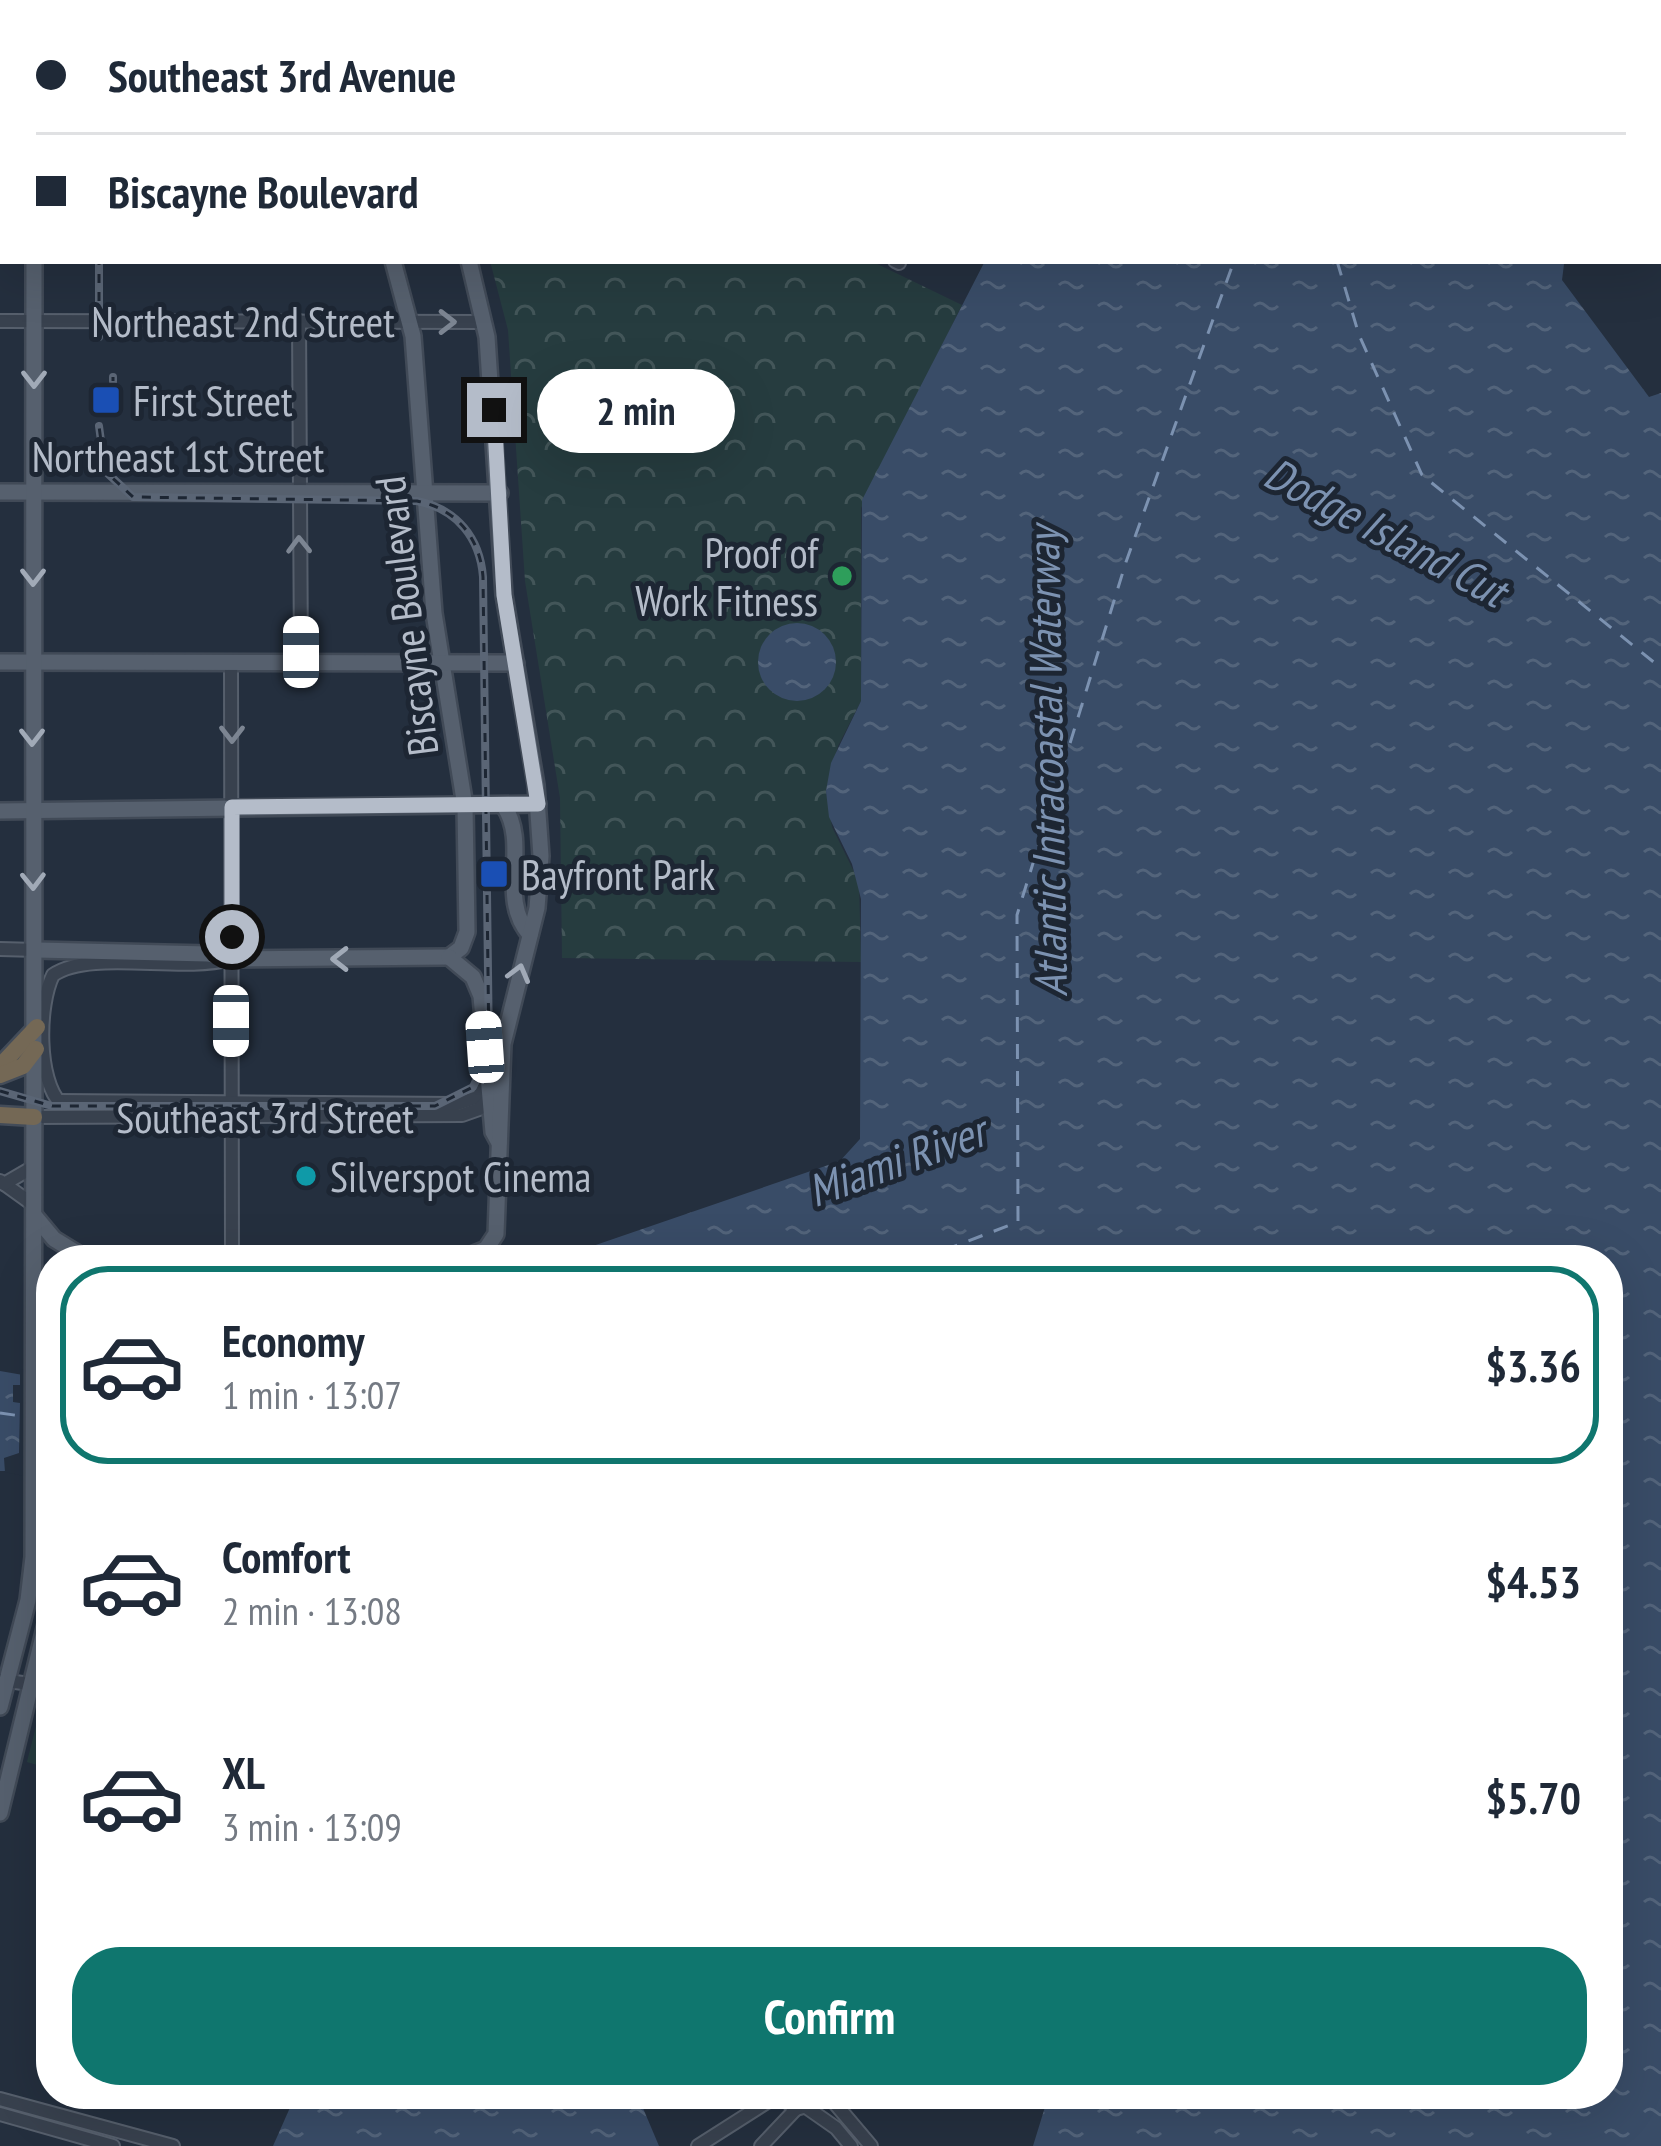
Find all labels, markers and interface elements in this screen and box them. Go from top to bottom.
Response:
text: Southeast 3rd Avenue [108,46,456,104]
text: Biscayne Boulevard [108,162,419,220]
street label: Northeast 2nd Street [91,294,395,349]
one-way arrow [439,309,457,335]
callout: 2 min [536,368,734,452]
one-way arrow [21,371,47,389]
place label: First Street [133,373,293,428]
route end [467,383,521,437]
marker: First Street [90,384,122,416]
text: 2 min [597,385,675,436]
street label: Northeast 1st Street [32,429,325,484]
water label: Dodge Island Cut [1255,443,1521,621]
street label: Biscayne Boulevard [362,473,450,759]
water label: Atlantic Intracoastal Waterway [1013,521,1079,997]
place label: Proof of Work Fitness [635,525,820,628]
one-way arrow [287,535,313,554]
marker: Proof of Work Fitness [829,563,855,589]
one-way arrow [20,569,46,587]
car [283,616,319,688]
one-way arrow [219,726,245,744]
one-way arrow [19,729,45,747]
place label: Bayfront Park [521,847,715,902]
marker: Bayfront Park [478,858,510,890]
one-way arrow [20,872,46,891]
route start [205,910,259,964]
one-way arrow [330,946,348,972]
one-way arrow [504,963,529,984]
car [213,985,249,1057]
car [465,1010,505,1084]
street label: Southeast 3rd Street [116,1090,414,1145]
water label: Miami River [799,1099,998,1219]
place label: Silverspot Cinema [330,1149,591,1204]
marker: Silverspot Cinema [293,1163,319,1189]
icon: car [78,1311,186,1419]
text: Economy [222,1311,365,1369]
text: $3.36 [1485,1336,1581,1394]
text: 1 min · 13:07 [222,1369,402,1420]
icon: car [78,1527,186,1635]
text: Comfort [222,1527,351,1585]
text: $4.53 [1485,1552,1581,1610]
text: 2 min · 13:08 [222,1585,402,1636]
icon: car [78,1743,186,1851]
text: XL [222,1743,265,1801]
text: $5.70 [1485,1768,1581,1826]
text: 3 min · 13:09 [222,1801,402,1852]
button: Confirm [72,1947,1587,2085]

